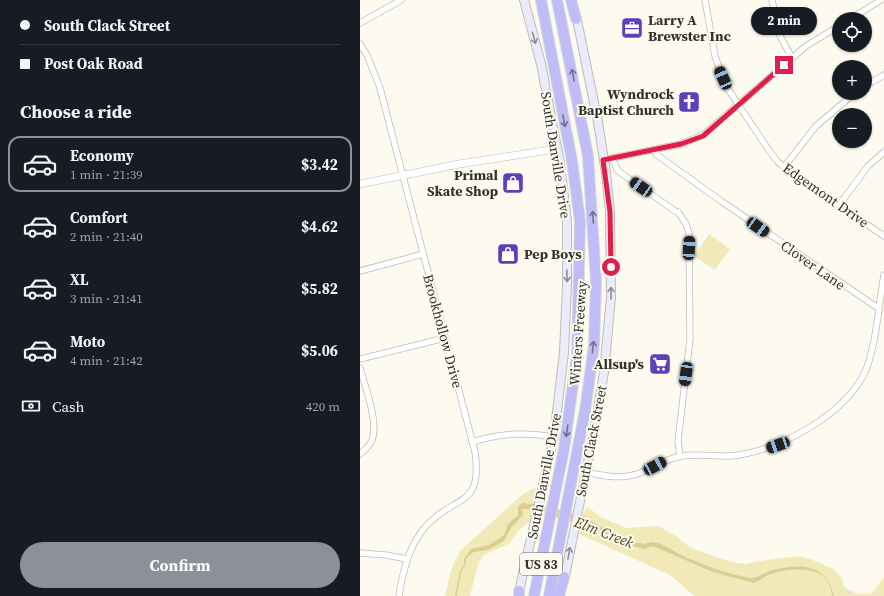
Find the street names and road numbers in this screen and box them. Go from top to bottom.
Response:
street label: South Danville Drive [536,90,576,220]
street label: Edgemont Drive [779,158,873,232]
street label: Clover Lane [777,235,849,295]
street label: Brookhollow Drive [418,272,468,390]
street label: Winters Freeway [564,279,592,386]
street label: South Clack Street [570,383,612,498]
street label: South Danville Drive [522,411,566,541]
road number: US 83 [520,553,562,575]

